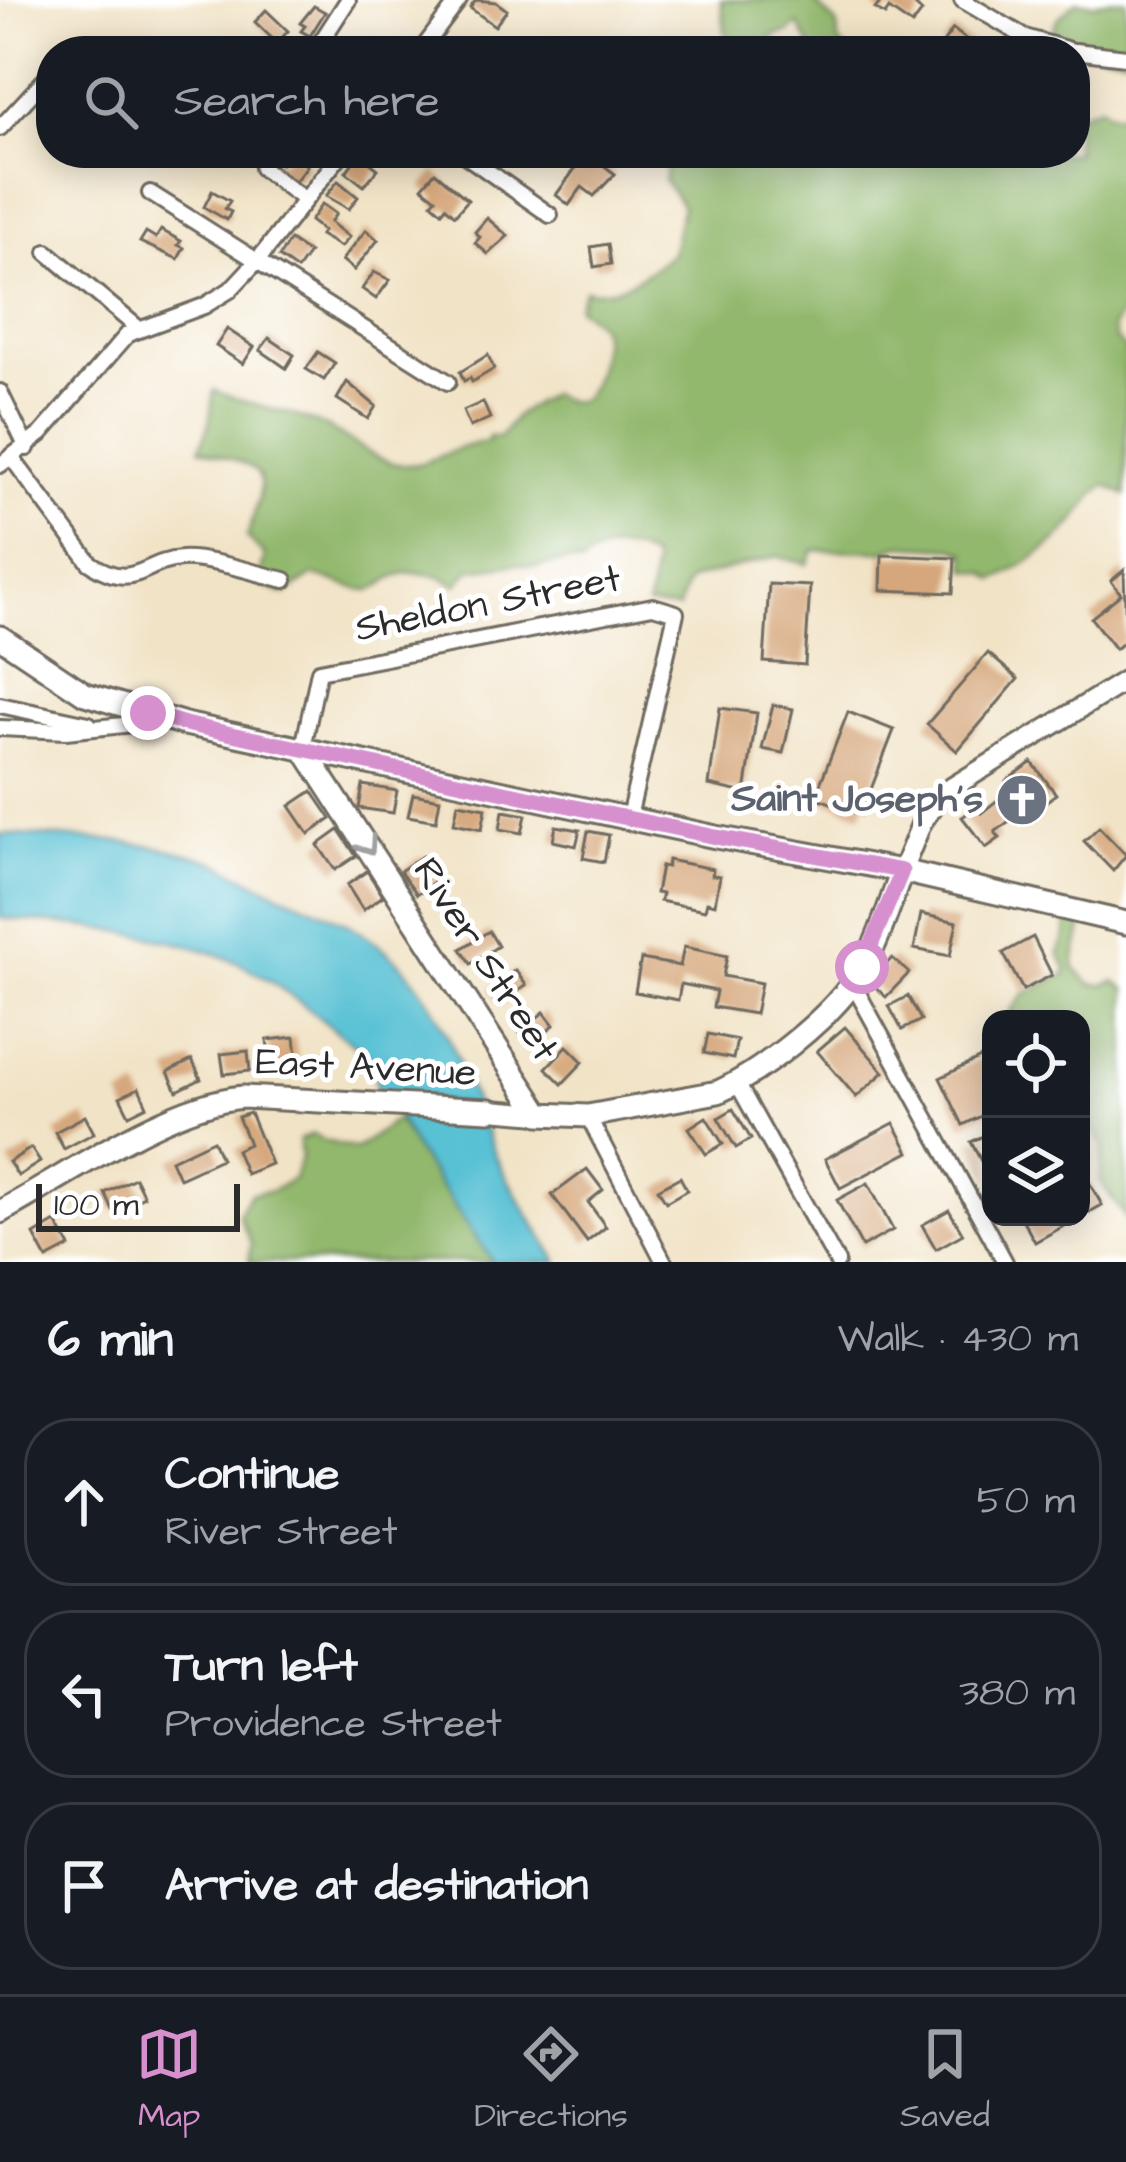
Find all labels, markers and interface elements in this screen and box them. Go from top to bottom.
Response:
search box [36,36,1090,168]
icon: search [78,69,144,135]
text: Search here [174,71,440,133]
street label: Sheldon Street [351,552,625,656]
route end [121,686,175,740]
church icon: Saint Joseph's [994,772,1050,828]
place label: Saint Joseph's [730,773,983,827]
one-way arrow [353,832,375,854]
street label: River Street [399,848,571,1072]
route start [835,940,889,994]
map controls [982,1010,1090,1226]
button: locate [982,1010,1090,1118]
street label: East Avenue [254,1035,478,1101]
button: layers [982,1118,1090,1226]
scale bar [36,1178,240,1231]
text: 100 m [54,1182,139,1228]
text: 6 min [48,1305,173,1376]
text: Walk · 430 m [838,1313,1078,1367]
text: Continue [165,1444,339,1506]
icon: ahead [51,1469,117,1535]
text: 50 m [977,1475,1075,1529]
text: River Street [165,1506,397,1560]
text: Turn left [165,1636,358,1698]
icon: left [51,1661,117,1727]
text: 380 m [959,1667,1075,1721]
text: Providence Street [165,1698,502,1752]
icon: arrive [51,1853,117,1919]
text: Arrive at destination [165,1855,588,1917]
tab: Map [136,2021,202,2139]
tab: Directions [474,2021,628,2139]
tab: Saved [900,2021,990,2139]

